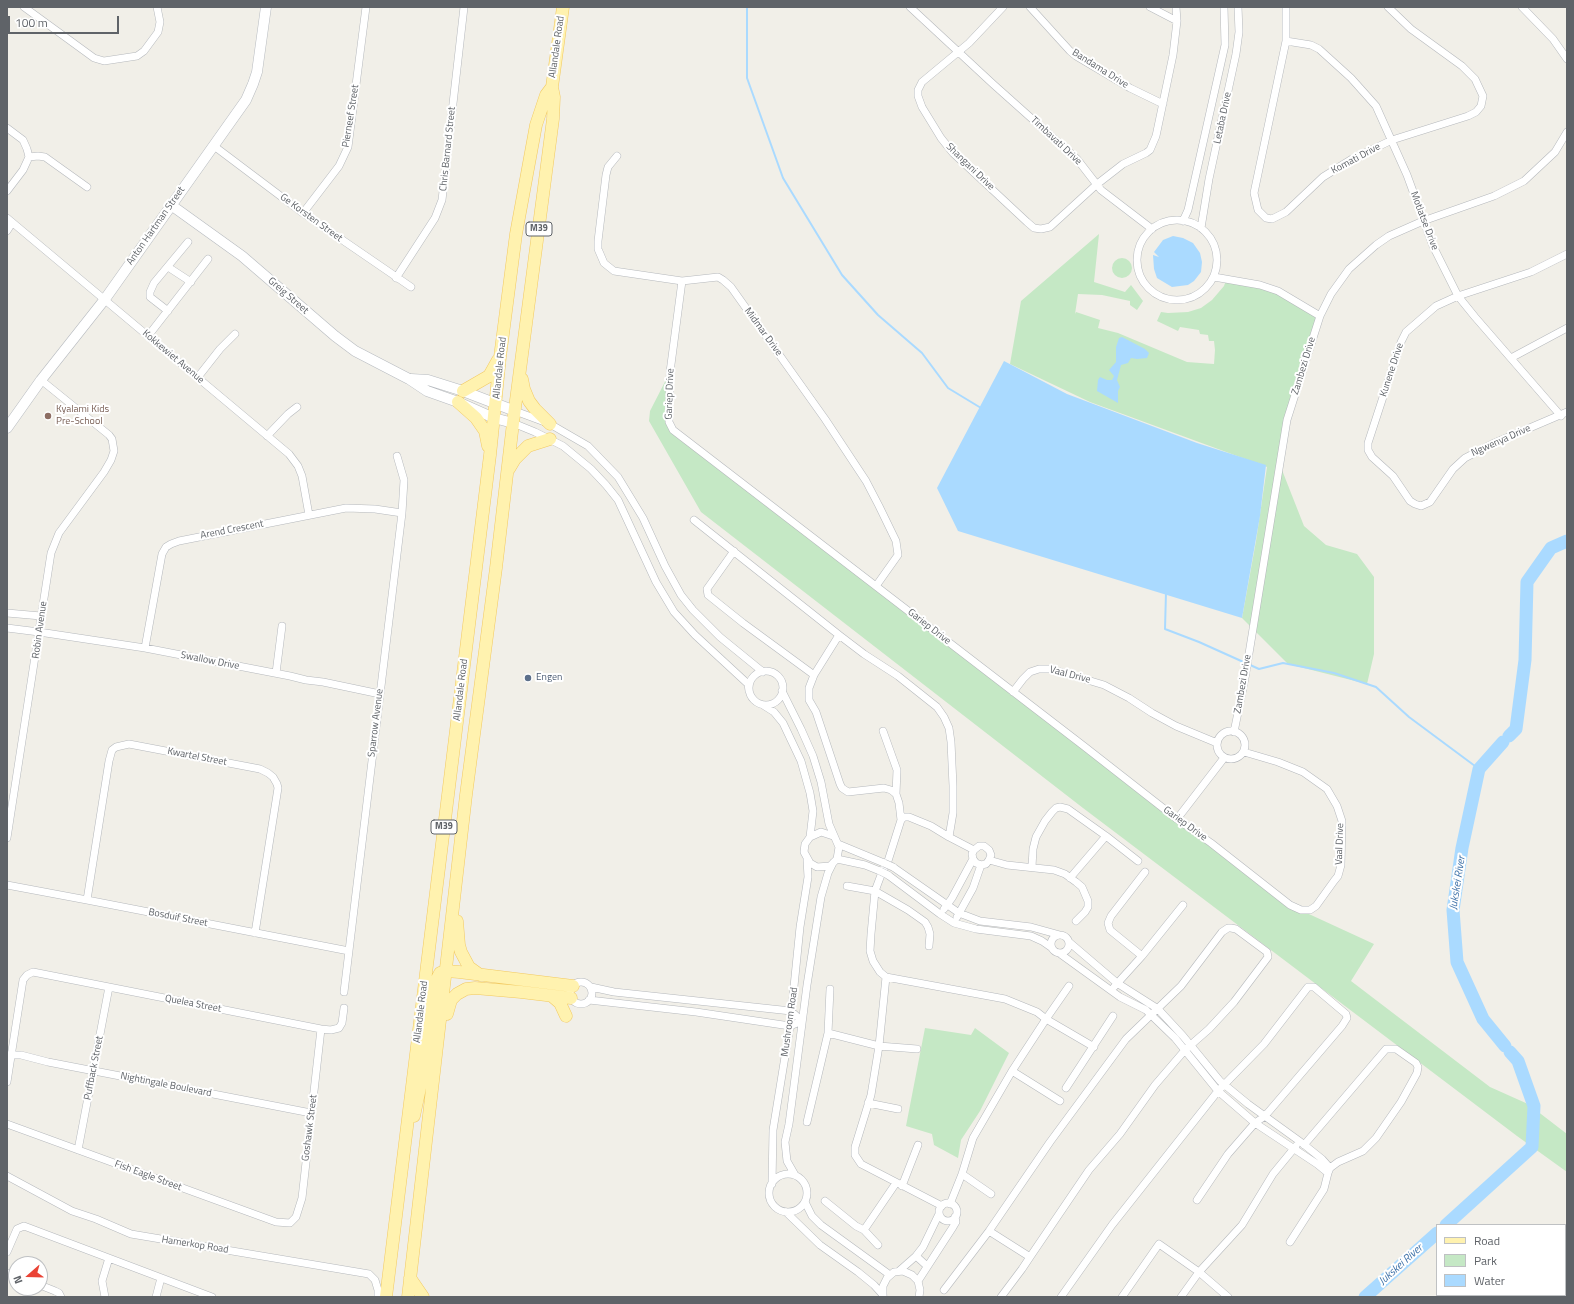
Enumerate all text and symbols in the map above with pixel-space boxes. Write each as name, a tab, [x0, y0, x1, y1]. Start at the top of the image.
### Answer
scale bar	[10, 8, 121, 34]
text: 100 m	[15, 13, 48, 32]
street label: Allandale Road	[547, 15, 567, 79]
street label: Bandama Drive	[1070, 47, 1130, 91]
street label: Pierneef Street	[340, 84, 362, 148]
street label: Letaba Drive	[1212, 91, 1234, 145]
street label: Chris Barnard Street	[438, 106, 458, 192]
street label: Timbavati Drive	[1028, 114, 1084, 168]
street label: Shangani Drive	[943, 141, 997, 193]
street label: Komati Drive	[1329, 141, 1383, 177]
street label: Anton Hartman Street	[124, 184, 188, 268]
street label: Motlatse Drive	[1407, 190, 1441, 252]
street label: Ge Korsten Street	[277, 191, 345, 245]
road number: M39	[526, 222, 552, 236]
street label: Greig Street	[265, 275, 311, 317]
street label: Midmar Drive	[741, 306, 785, 358]
street label: Kokkewiet Avenue	[140, 328, 206, 386]
street label: Allandale Road	[491, 336, 509, 400]
street label: Zambezi Drive	[1290, 336, 1318, 396]
street label: Kunene Drive	[1378, 342, 1406, 398]
street label: Gariep Drive	[663, 368, 677, 420]
place label: Kyalami Kids Pre-School	[56, 404, 109, 428]
marker: Kyalami Kids Pre-School	[43, 411, 53, 421]
street label: Ngwenya Drive	[1470, 423, 1532, 459]
street label: Arend Crescent	[199, 518, 265, 542]
street label: Robin Avenue	[30, 601, 50, 659]
street label: Gariep Drive	[905, 607, 953, 647]
street label: Swallow Drive	[180, 649, 240, 673]
street label: Zambezi Drive	[1232, 653, 1254, 715]
street label: Allandale Road	[451, 658, 471, 722]
street label: Vaal Drive	[1048, 664, 1092, 686]
place label: Engen	[536, 672, 562, 684]
marker: Engen	[523, 673, 533, 683]
street label: Sparrow Avenue	[366, 688, 386, 758]
street label: Kwartel Street	[166, 745, 228, 769]
street label: Gariep Drive	[1161, 804, 1209, 844]
road number: M39	[431, 820, 457, 834]
street label: Vaal Drive	[1333, 823, 1347, 865]
water label: Jukskei River	[1447, 855, 1469, 911]
street label: Bosduif Street	[147, 906, 209, 930]
street label: Allandale Road	[411, 980, 431, 1044]
street label: Mushroom Road	[779, 987, 801, 1057]
street label: Quelea Street	[164, 993, 222, 1015]
street label: Puffback Street	[82, 1035, 106, 1101]
street label: Nightingale Boulevard	[119, 1070, 213, 1100]
street label: Goshawk Street	[300, 1094, 320, 1162]
street label: Fish Eagle Street	[113, 1158, 183, 1194]
legend	[1436, 1224, 1566, 1296]
text: Road	[1474, 1231, 1500, 1250]
street label: Hamerkop Road	[161, 1234, 229, 1256]
water label: Jukskei River	[1376, 1242, 1426, 1288]
text: Park	[1474, 1251, 1497, 1270]
north arrow	[8, 1256, 48, 1296]
text: Water	[1474, 1271, 1505, 1290]
text: N	[9, 1273, 26, 1286]

